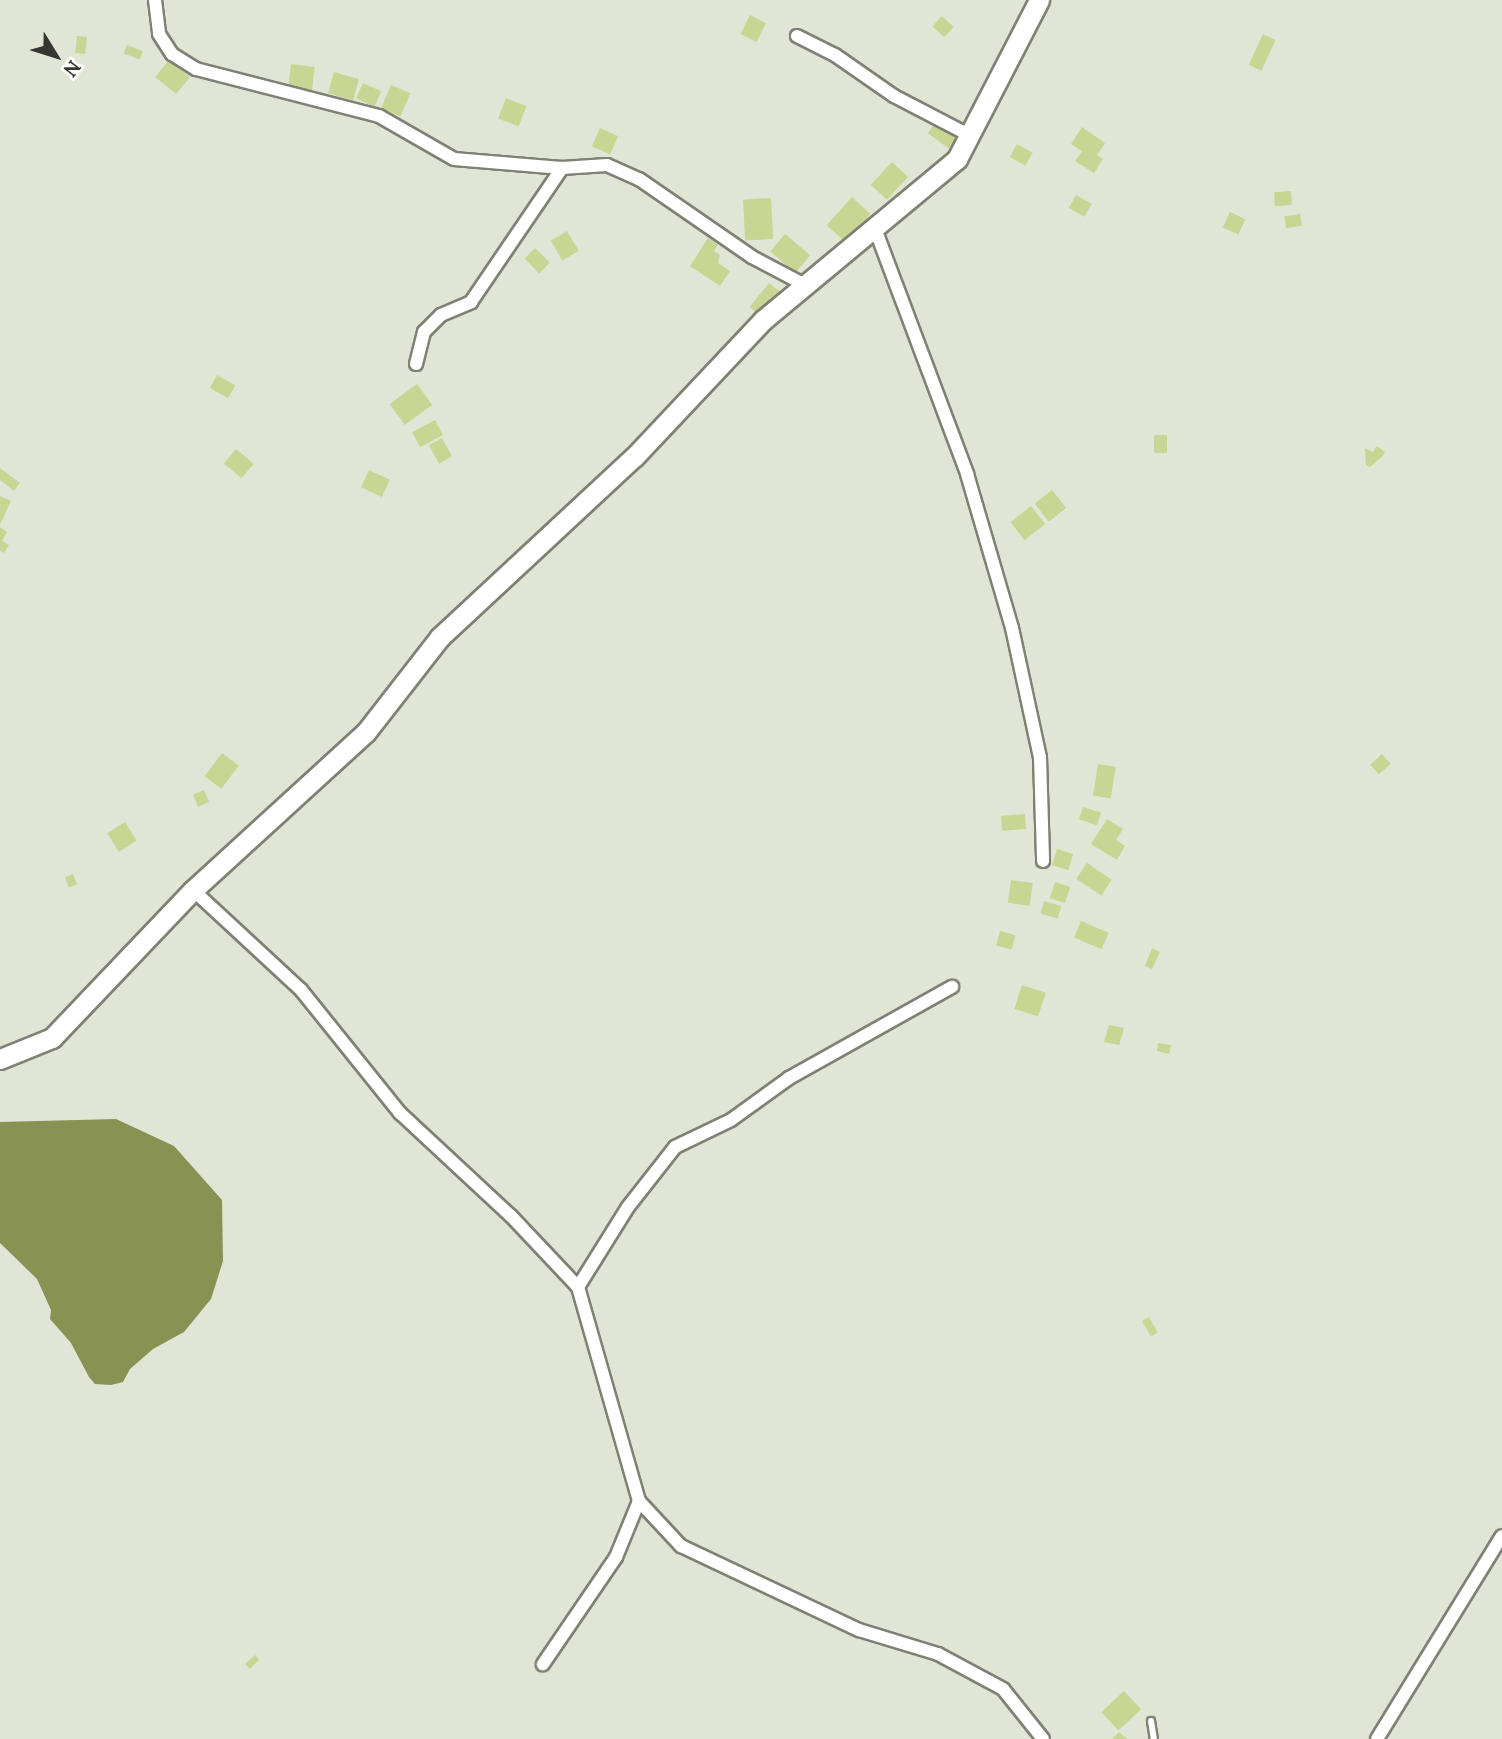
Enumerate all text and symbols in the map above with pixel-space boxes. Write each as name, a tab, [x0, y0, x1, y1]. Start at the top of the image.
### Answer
north arrow	[21, 21, 91, 91]
text: N	[59, 56, 87, 82]

